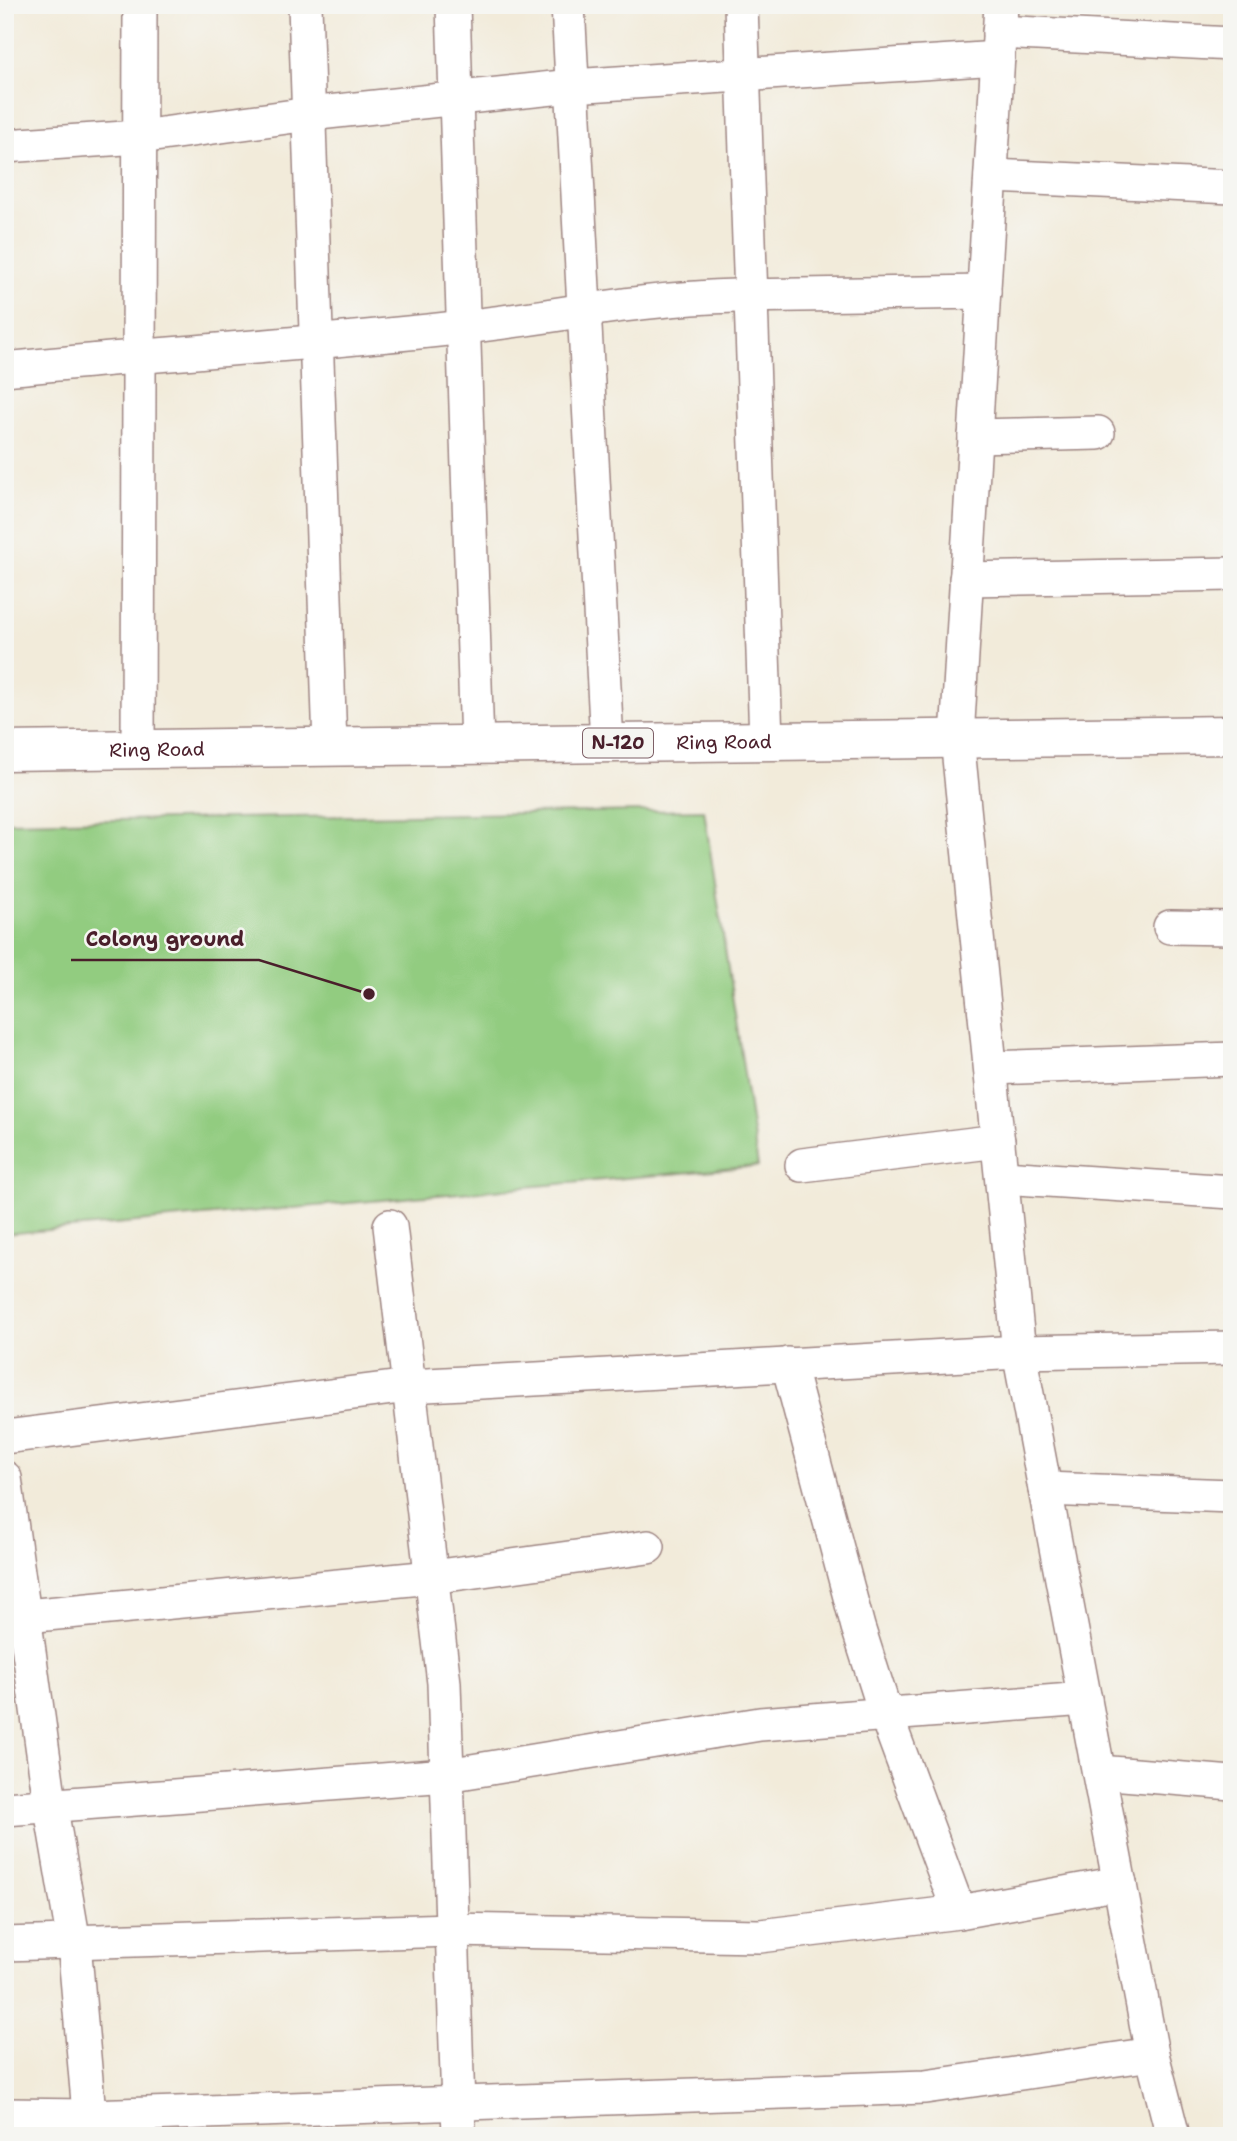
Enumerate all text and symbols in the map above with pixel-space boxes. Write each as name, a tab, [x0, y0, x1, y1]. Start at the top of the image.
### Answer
road number: N-120	[583, 728, 653, 758]
street label: Ring Road	[676, 729, 772, 755]
street label: Ring Road	[109, 736, 205, 762]
callout: Colony ground	[71, 918, 259, 960]
text: Colony ground	[85, 925, 245, 953]

